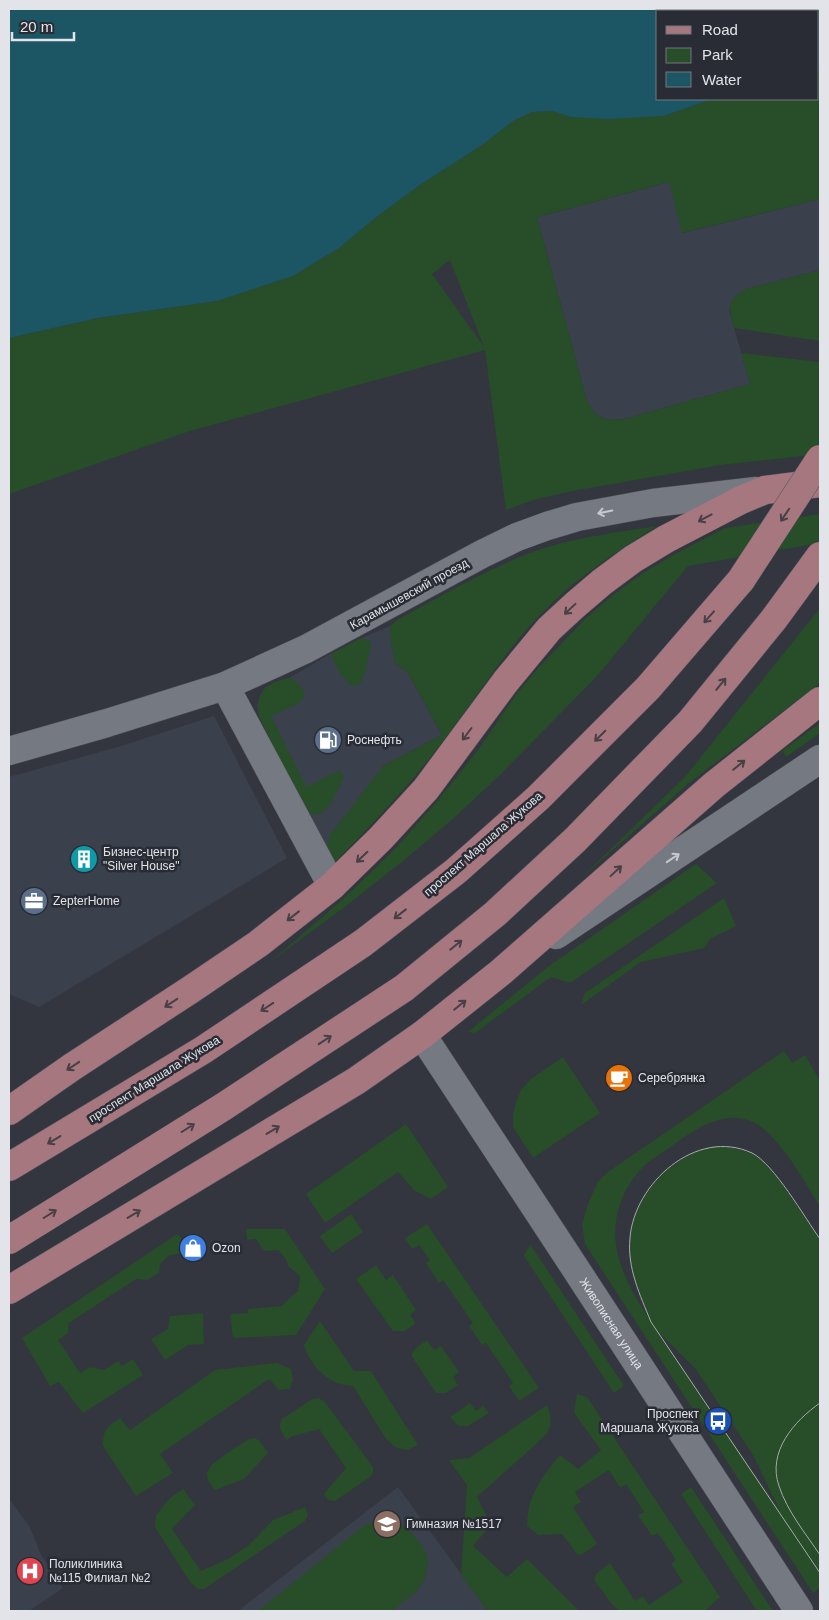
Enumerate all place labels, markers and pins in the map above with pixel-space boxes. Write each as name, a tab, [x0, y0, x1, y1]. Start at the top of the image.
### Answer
fuel station icon: Роснефть	[313, 725, 343, 755]
place label: Роснефть	[347, 733, 402, 747]
building icon: Бизнес-центр "Silver House"	[69, 844, 99, 874]
place label: Бизнес-центр "Silver House"	[103, 845, 180, 873]
office icon: ZepterHome	[19, 886, 49, 916]
place label: ZepterHome	[53, 894, 120, 908]
cafe icon: Серебрянка	[604, 1063, 634, 1093]
place label: Серебрянка	[638, 1071, 706, 1085]
shop icon: Ozon	[178, 1233, 208, 1263]
place label: Ozon	[212, 1241, 241, 1255]
bus stop icon: Проспект Маршала Жукова	[703, 1406, 733, 1436]
place label: Проспект Маршала Жукова	[600, 1407, 699, 1435]
school or university icon: Гимназия №1517	[372, 1509, 402, 1539]
place label: Гимназия №1517	[406, 1517, 502, 1531]
hospital icon: Поликлиника №115 Филиал №2	[15, 1556, 45, 1586]
place label: Поликлиника №115 Филиал №2	[49, 1557, 151, 1585]

